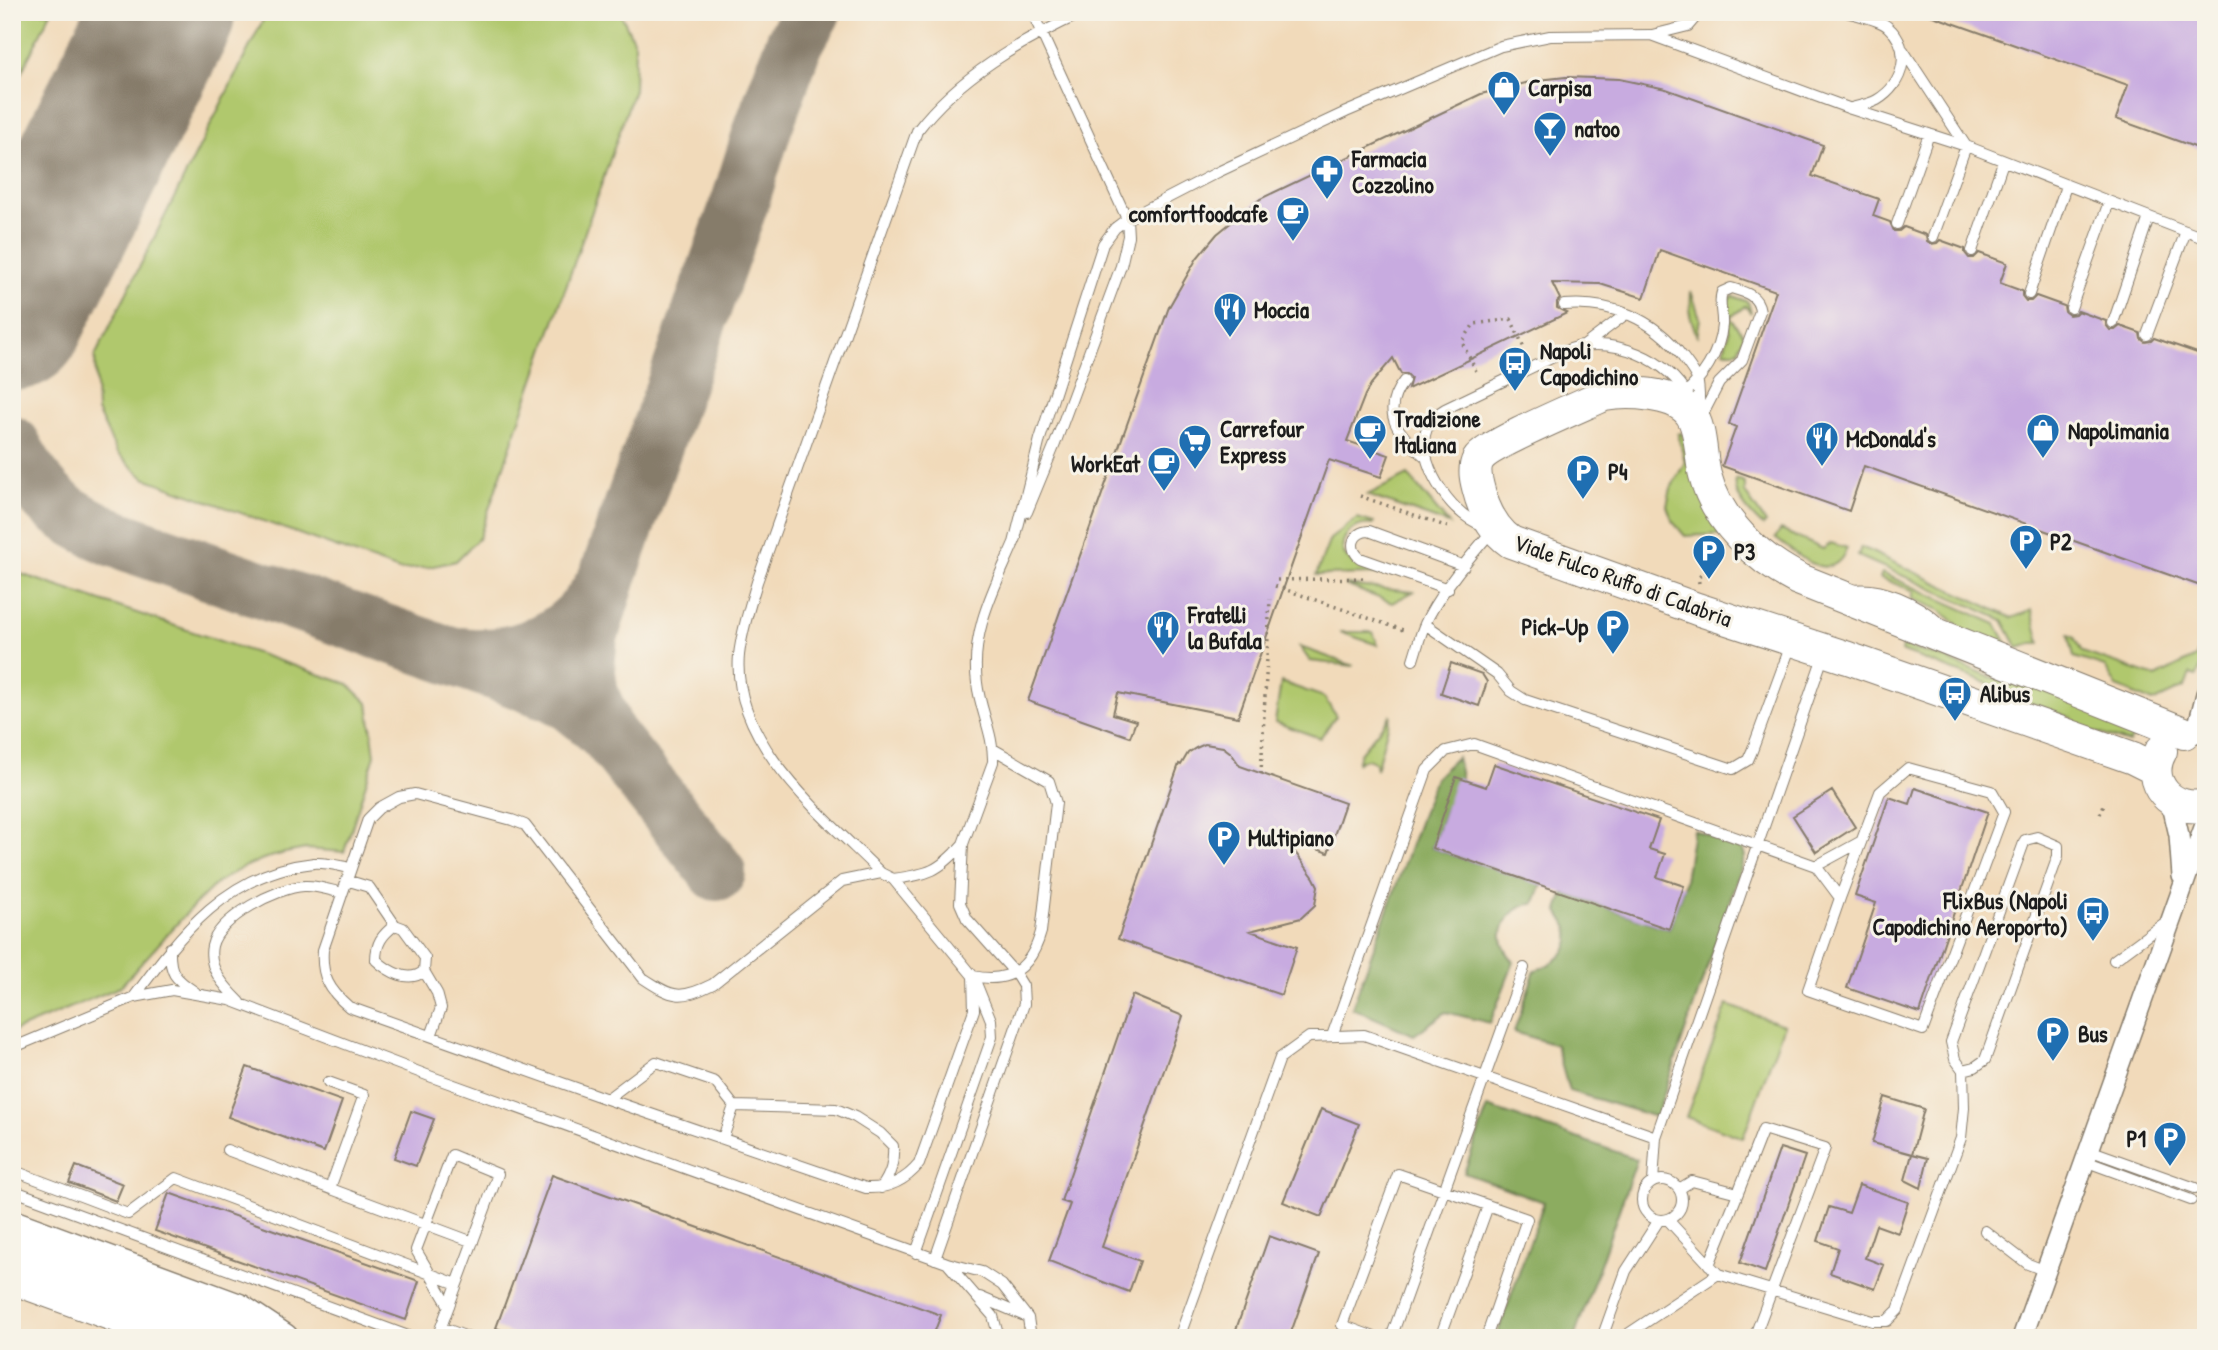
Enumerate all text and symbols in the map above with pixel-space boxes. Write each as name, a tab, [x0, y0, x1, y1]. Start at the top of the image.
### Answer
shop icon: Carpisa	[1485, 68, 1523, 117]
place label: Carpisa	[1528, 72, 1591, 104]
bar icon: natoo	[1531, 109, 1569, 158]
place label: natoo	[1574, 113, 1621, 144]
place label: Farmacia Cozzolino	[1351, 143, 1434, 200]
pharmacy icon: Farmacia Cozzolino	[1308, 152, 1346, 201]
cafe icon: comfortfoodcafe	[1274, 194, 1312, 243]
place label: comfortfoodcafe	[1129, 198, 1269, 229]
restaurant icon: Moccia	[1211, 290, 1249, 339]
place label: Moccia	[1254, 294, 1309, 325]
place label: Napoli Capodichino	[1540, 335, 1639, 393]
bus stop icon: Napoli Capodichino	[1496, 344, 1534, 393]
place label: Tradizione Italiana	[1393, 403, 1481, 460]
shop icon: Napolimania	[2024, 411, 2062, 460]
cafe icon: Tradizione Italiana	[1351, 412, 1389, 461]
place label: Carrefour Express	[1220, 413, 1304, 471]
place label: Napolimania	[2068, 415, 2169, 447]
restaurant icon: McDonald's	[1803, 419, 1841, 468]
supermarket icon: Carrefour Express	[1176, 422, 1214, 471]
place label: McDonald's	[1846, 423, 1936, 454]
cafe icon: WorkEat	[1145, 444, 1183, 493]
place label: WorkEat	[1071, 448, 1141, 479]
parking icon: P4	[1564, 452, 1602, 501]
place label: P4	[1608, 456, 1628, 487]
parking icon: P2	[2007, 522, 2045, 571]
street label: Viale Fulco Ruffo di Calabria	[1510, 526, 1736, 634]
place label: P2	[2050, 526, 2072, 557]
parking icon: P3	[1690, 532, 1728, 581]
place label: P3	[1734, 536, 1755, 567]
place label: Fratelli la Bufala	[1187, 599, 1262, 656]
parking icon: Pick-Up	[1594, 607, 1632, 656]
restaurant icon: Fratelli la Bufala	[1144, 608, 1182, 657]
place label: Pick-Up	[1522, 611, 1588, 643]
bus stop icon: Alibus	[1936, 674, 1974, 723]
place label: Alibus	[1980, 678, 2030, 709]
parking icon: Multipiano	[1205, 818, 1243, 867]
place label: Multipiano	[1248, 822, 1334, 854]
place label: FlixBus (Napoli Capodichino Aeroporto)	[1872, 885, 2068, 943]
bus stop icon: FlixBus (Napoli Capodichino Aeroporto)	[2074, 894, 2112, 943]
parking icon: Bus	[2034, 1014, 2072, 1063]
place label: Bus	[2078, 1018, 2108, 1049]
parking icon: P1	[2151, 1119, 2189, 1168]
place label: P1	[2127, 1123, 2146, 1154]

